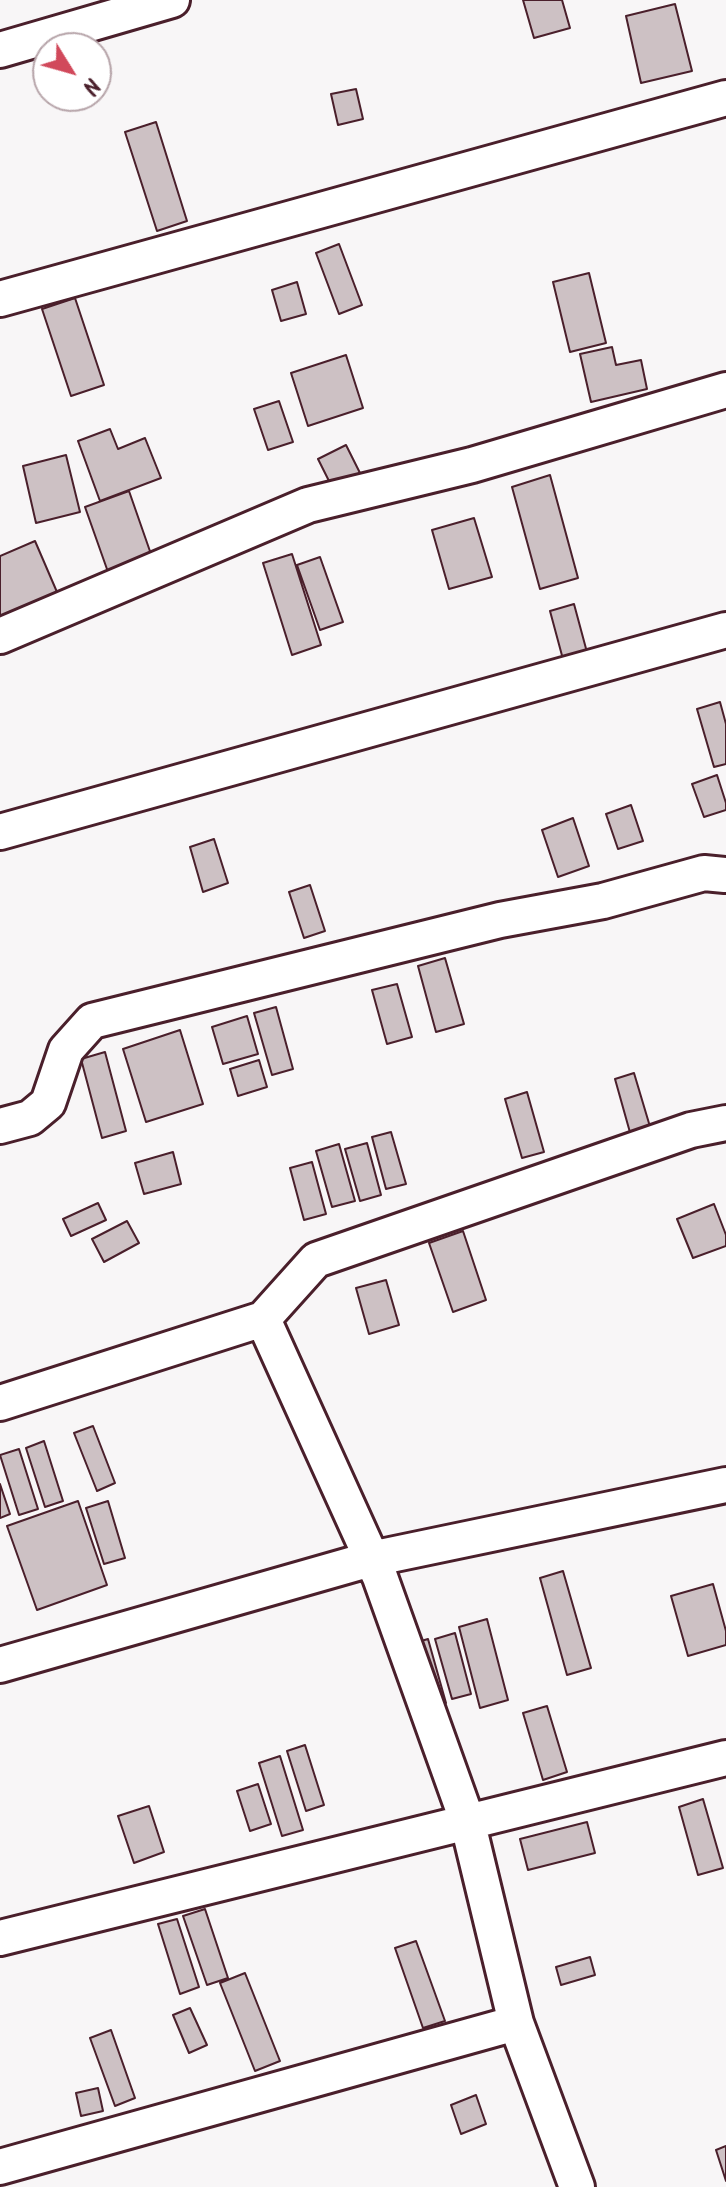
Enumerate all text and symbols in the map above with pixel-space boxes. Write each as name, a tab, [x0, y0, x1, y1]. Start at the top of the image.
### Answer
north arrow	[32, 32, 112, 112]
text: N	[72, 69, 108, 102]

